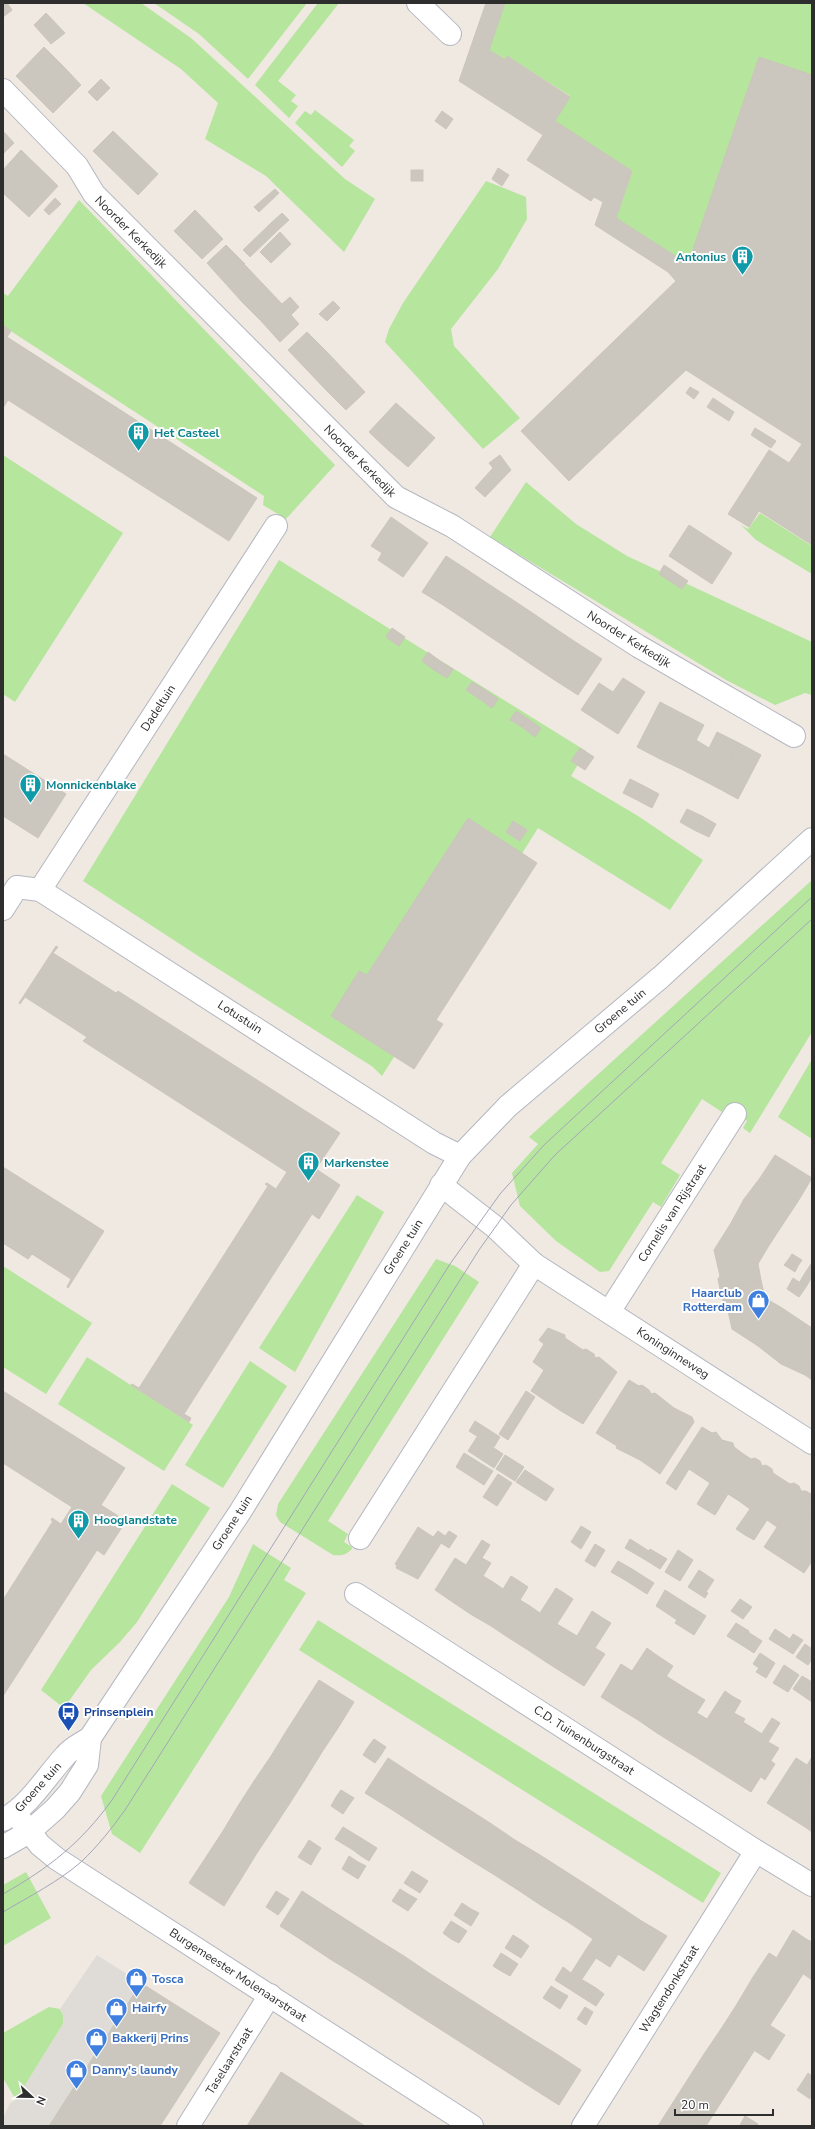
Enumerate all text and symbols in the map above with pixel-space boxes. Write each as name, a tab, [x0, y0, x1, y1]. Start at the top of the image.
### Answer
street label: Noorder Kerkedijk	[91, 192, 171, 272]
building icon: Antonius	[729, 244, 755, 277]
place label: Antonius	[676, 249, 726, 265]
building icon: Het Casteel	[126, 420, 152, 453]
street label: Noorder Kerkedijk	[320, 421, 400, 501]
place label: Het Casteel	[154, 425, 219, 441]
street label: Noorder Kerkedijk	[584, 607, 675, 672]
street label: Dadeltuin	[137, 682, 179, 734]
building icon: Monnickenblake	[18, 772, 44, 805]
place label: Monnickenblake	[46, 777, 137, 793]
street label: Groene tuin	[591, 985, 649, 1037]
street label: Lotustuin	[215, 997, 265, 1037]
building icon: Markenstee	[296, 1150, 322, 1183]
place label: Markenstee	[324, 1155, 389, 1171]
street label: Cornelis van Rijstraat	[634, 1160, 710, 1265]
street label: Groene tuin	[380, 1216, 426, 1278]
place label: Haarclub Rotterdam	[683, 1285, 742, 1315]
shop icon: Haarclub Rotterdam	[745, 1287, 771, 1320]
street label: Koninginneweg	[634, 1324, 712, 1382]
street label: Groene tuin	[208, 1492, 256, 1554]
building icon: Hooglandstate	[65, 1507, 91, 1540]
place label: Hooglandstate	[94, 1512, 177, 1528]
bus stop icon: Prinsenplein	[56, 1699, 82, 1732]
street label: C.D. Tuinenburgstraat	[531, 1701, 638, 1779]
place label: Prinsenplein	[84, 1704, 153, 1720]
street label: Groene tuin	[11, 1758, 65, 1816]
street label: Burgemeester Molenaarstraat	[166, 1925, 310, 2026]
street label: Wagtendonkstraat	[636, 1941, 703, 2036]
shop icon: Tosca	[123, 1966, 149, 1999]
place label: Tosca	[152, 1971, 183, 1987]
shop icon: Hairfy	[103, 1995, 129, 2028]
place label: Hairfy	[132, 2000, 167, 2016]
street label: Taselaarstraat	[202, 2024, 256, 2098]
shop icon: Bakkerij Prins	[84, 2025, 110, 2058]
place label: Bakkerij Prins	[112, 2030, 189, 2046]
shop icon: Danny's laundy	[64, 2057, 90, 2090]
place label: Danny's laundy	[92, 2062, 179, 2078]
north arrow	[12, 2077, 52, 2117]
scale bar	[675, 2091, 773, 2117]
text: N	[32, 2094, 49, 2107]
text: 20 m	[681, 2097, 709, 2113]

